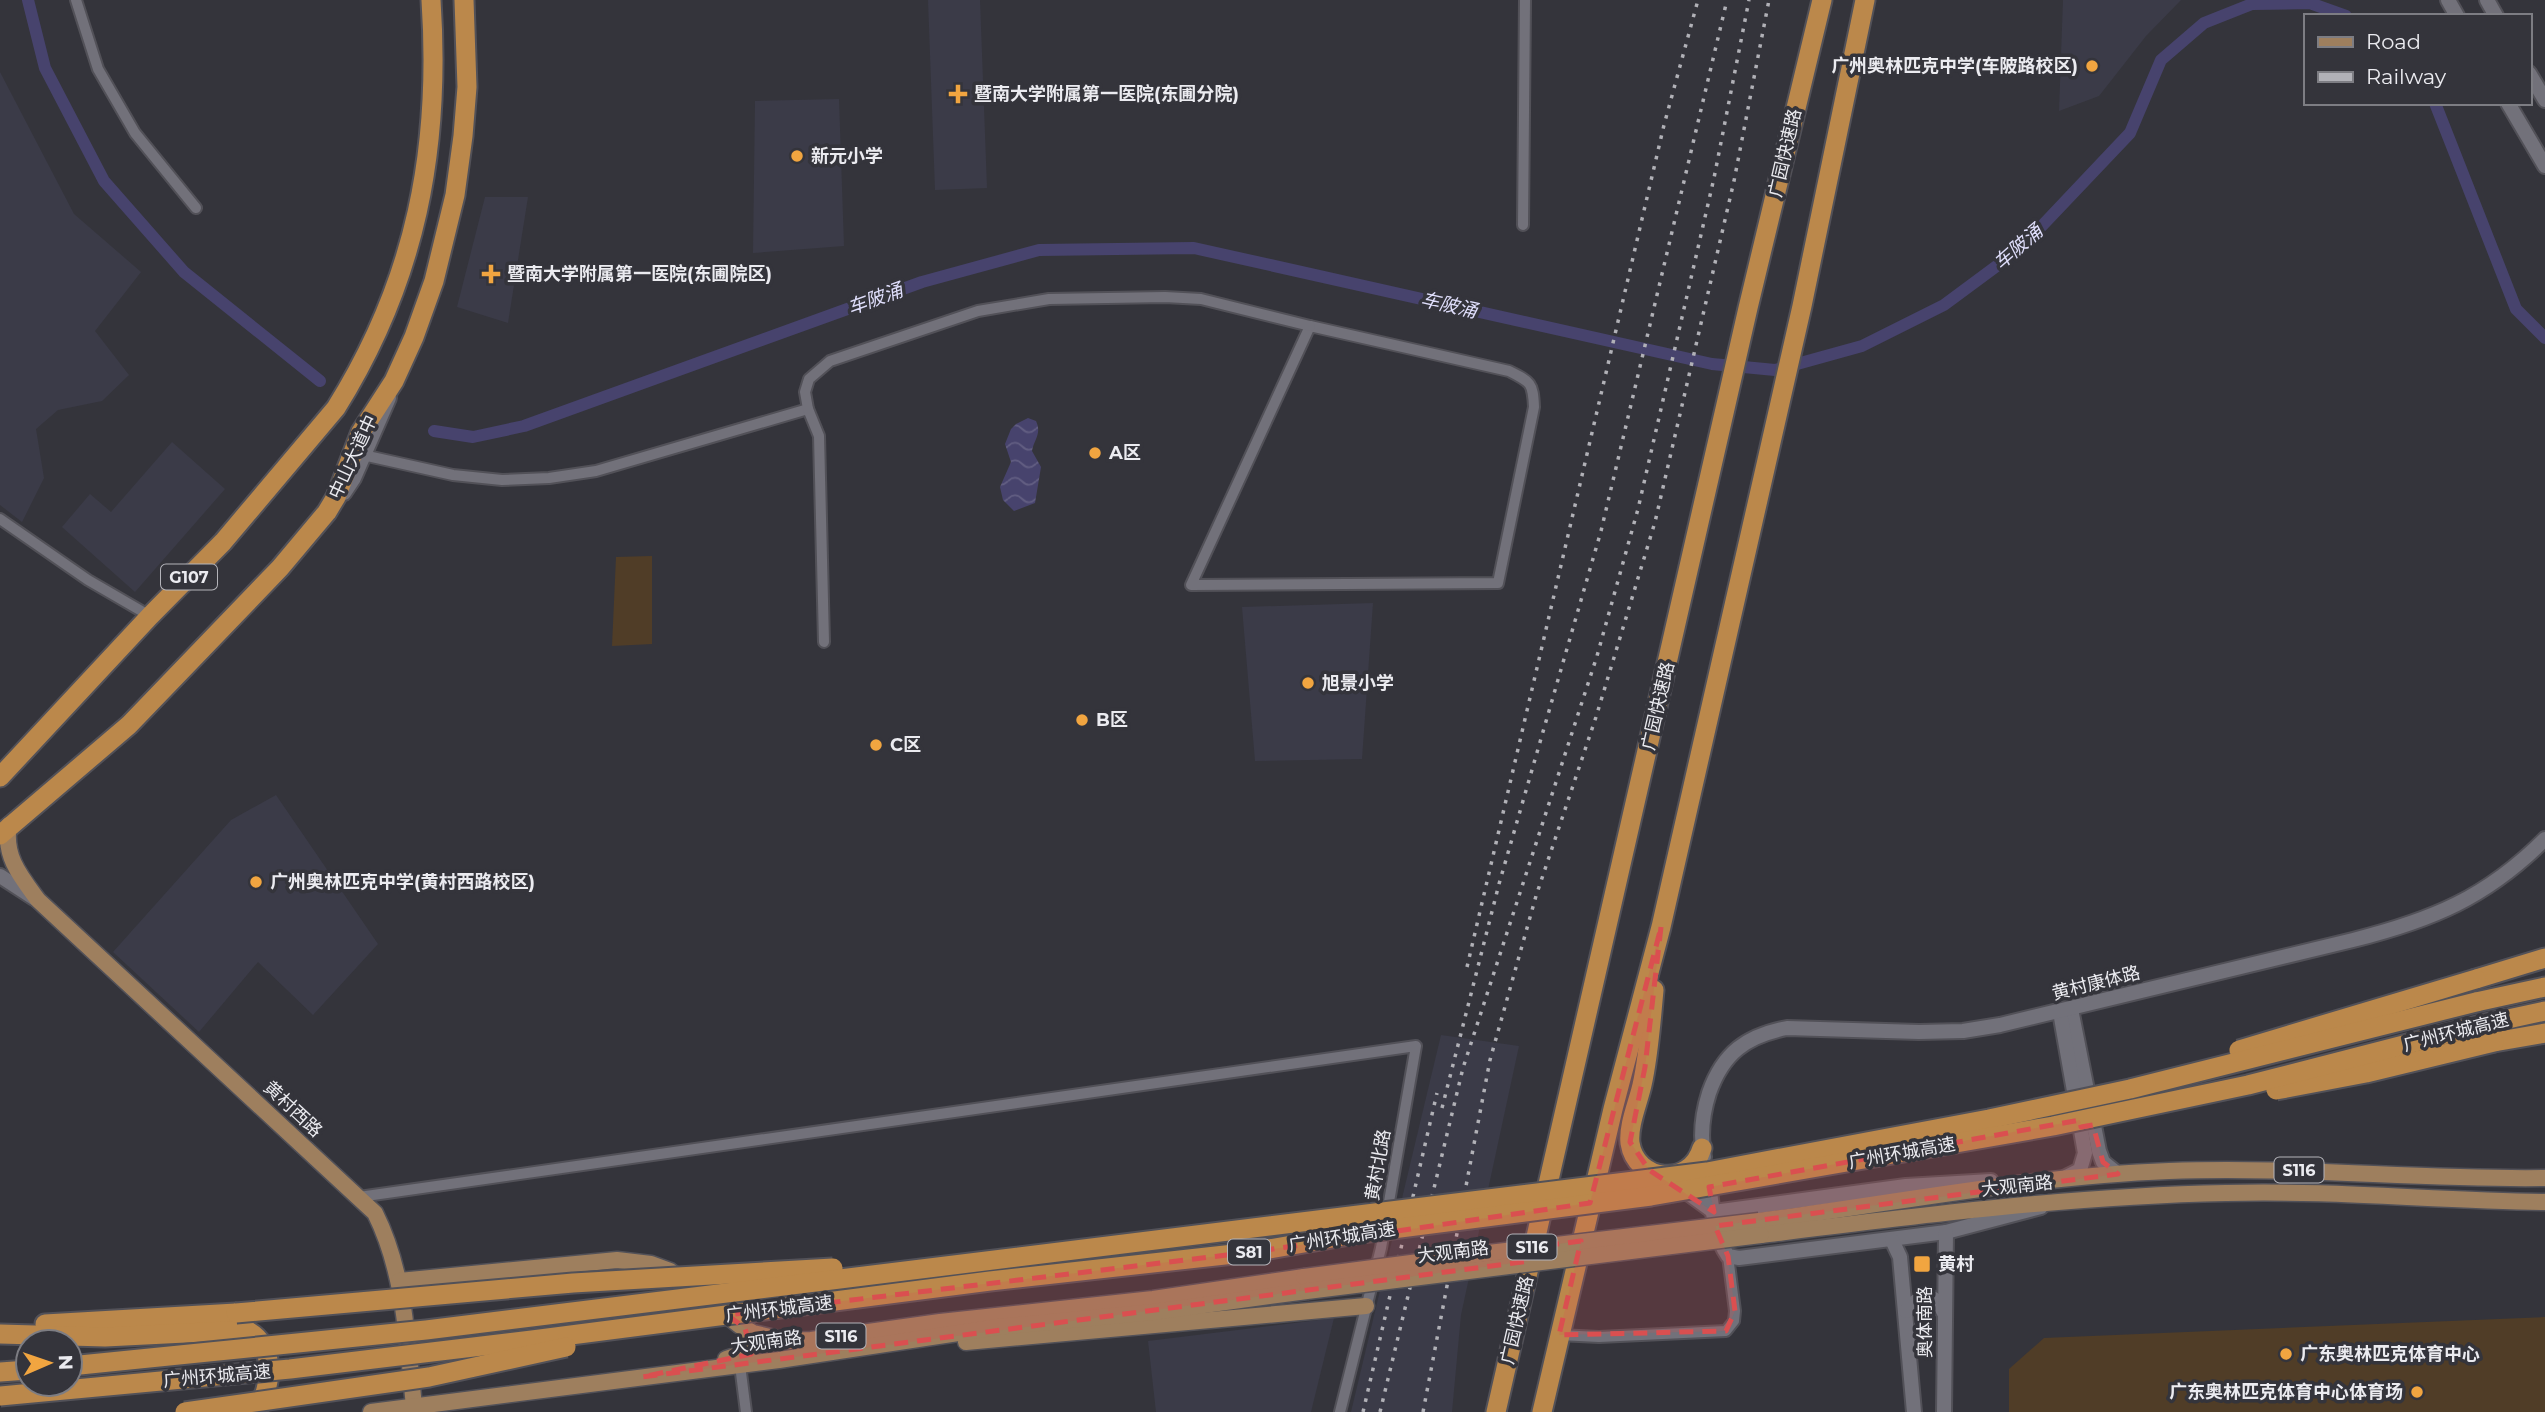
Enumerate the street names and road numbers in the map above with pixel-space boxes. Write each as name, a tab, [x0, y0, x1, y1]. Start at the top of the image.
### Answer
street label: 广园快速路	[1764, 107, 1806, 199]
street label: 中山大道中	[324, 412, 382, 502]
road number: G107	[161, 564, 217, 590]
street label: 广园快速路	[1637, 660, 1679, 752]
street label: 黄村康体路	[2050, 961, 2142, 1005]
street label: 广州环城高速	[2401, 1008, 2511, 1056]
street label: 黄村西路	[259, 1076, 327, 1142]
street label: 黄村北路	[1361, 1128, 1395, 1202]
street label: 广州环城高速	[1847, 1133, 1957, 1173]
road number: S116	[2274, 1158, 2324, 1182]
street label: 大观南路	[1980, 1171, 2054, 1201]
street label: 广州环城高速	[1287, 1218, 1397, 1256]
road number: S116	[1508, 1234, 1556, 1260]
street label: 大观南路	[1416, 1237, 1490, 1267]
road number: S81	[1228, 1240, 1270, 1264]
street label: 广园快速路	[1496, 1274, 1538, 1366]
street label: 奥体南路	[1914, 1286, 1936, 1358]
street label: 广州环城高速	[724, 1292, 834, 1326]
road number: S116	[816, 1324, 866, 1348]
street label: 大观南路	[729, 1326, 803, 1358]
street label: 广州环城高速	[162, 1360, 272, 1392]

